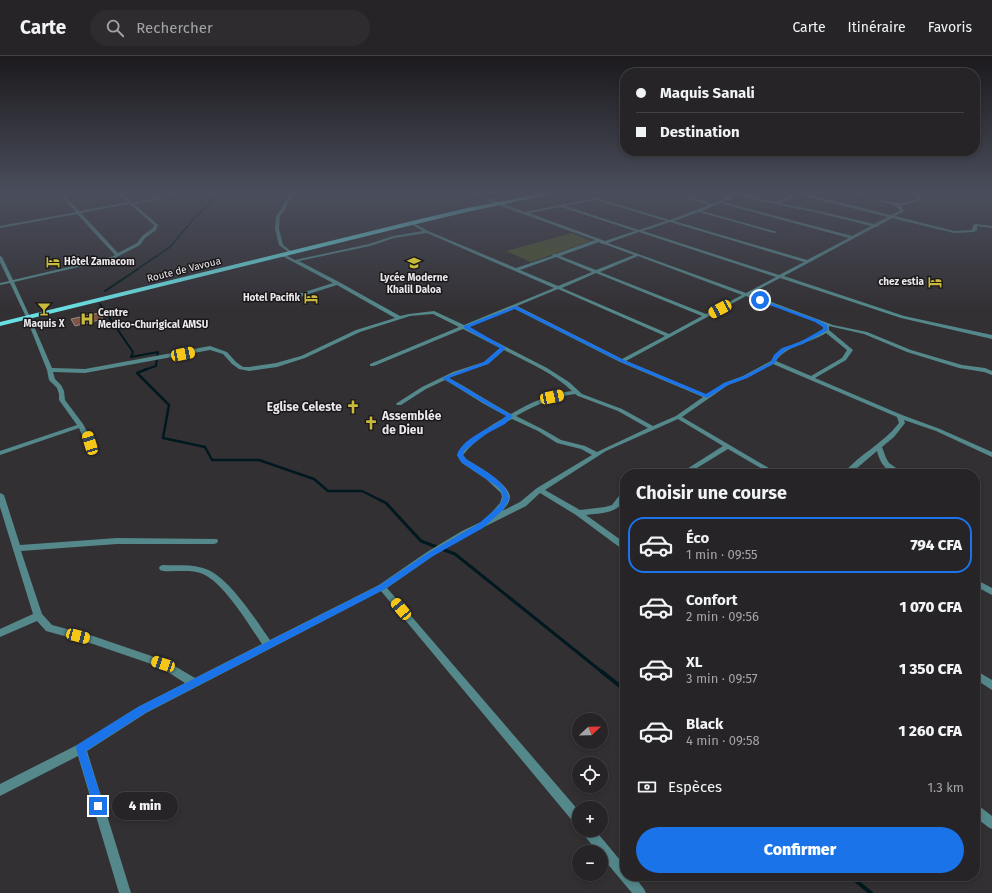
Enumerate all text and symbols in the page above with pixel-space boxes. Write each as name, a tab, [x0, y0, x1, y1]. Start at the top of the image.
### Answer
search box	[90, 10, 370, 46]
text: Carte	[20, 16, 66, 39]
icon: search	[104, 17, 126, 39]
text: Rechercher	[136, 19, 213, 37]
text: Carte	[792, 19, 826, 36]
text: Itinéraire	[848, 19, 906, 36]
text: Favoris	[928, 19, 972, 36]
text: Maquis Sanali	[660, 84, 755, 102]
text: Destination	[660, 123, 740, 141]
hotel icon: Hôtel Zamacom	[45, 254, 61, 270]
street label: Route de Vavoua	[146, 255, 222, 285]
school or university icon: Lycée Moderne Khalil Daloa	[406, 255, 422, 271]
place label: Hôtel Zamacom	[64, 256, 135, 268]
place label: Lycée Moderne Khalil Daloa	[380, 271, 448, 296]
hotel icon: chez estia	[927, 274, 943, 290]
place label: chez estia	[879, 276, 925, 288]
hotel icon: Hotel Pacifik	[303, 290, 319, 306]
route start	[751, 291, 769, 309]
place label: Hotel Pacifik	[243, 292, 300, 304]
car	[707, 298, 733, 320]
bar icon: Maquis X	[36, 301, 52, 317]
place label: Centre Medico-Churigical AMSU	[98, 307, 208, 331]
hospital icon: Centre Medico-Churigical AMSU	[79, 311, 95, 327]
place label: Maquis X	[24, 318, 65, 330]
car	[170, 346, 196, 362]
car	[539, 389, 565, 405]
church icon: Eglise Celeste	[345, 399, 361, 415]
place label: Eglise Celeste	[267, 400, 342, 414]
place label: Assemblée de Dieu	[381, 409, 442, 437]
church icon: Assemblée de Dieu	[363, 415, 379, 431]
car	[81, 430, 99, 456]
text: Choisir une course	[636, 482, 787, 504]
icon: car	[638, 527, 674, 563]
text: Éco	[686, 529, 709, 547]
text: 794 CFA	[910, 536, 962, 554]
text: 1 min · 09:55	[686, 547, 758, 562]
icon: car	[638, 589, 674, 625]
text: Confort	[686, 591, 738, 609]
car	[389, 596, 413, 622]
text: 1 070 CFA	[899, 598, 962, 616]
text: 2 min · 09:56	[686, 609, 759, 624]
car	[65, 627, 91, 645]
icon: car	[638, 651, 674, 687]
text: XL	[686, 653, 702, 671]
car	[150, 655, 176, 673]
text: 1 350 CFA	[899, 660, 962, 678]
text: 3 min · 09:57	[686, 671, 757, 686]
north arrow	[572, 713, 608, 749]
map controls	[572, 713, 608, 881]
icon: car	[638, 713, 674, 749]
text: Black	[686, 715, 723, 733]
text: 1 260 CFA	[899, 722, 962, 740]
text: 4 min · 09:58	[686, 733, 760, 748]
button: locate	[572, 757, 608, 793]
icon: cash	[636, 776, 658, 798]
text: Espèces	[668, 778, 722, 796]
text: 1.3 km	[927, 780, 964, 795]
callout: 4 min	[112, 792, 178, 820]
route end	[89, 797, 107, 815]
text: 4 min	[129, 798, 161, 813]
button: +	[572, 801, 608, 837]
button: Confirmer	[636, 827, 964, 873]
button: −	[572, 845, 608, 881]

